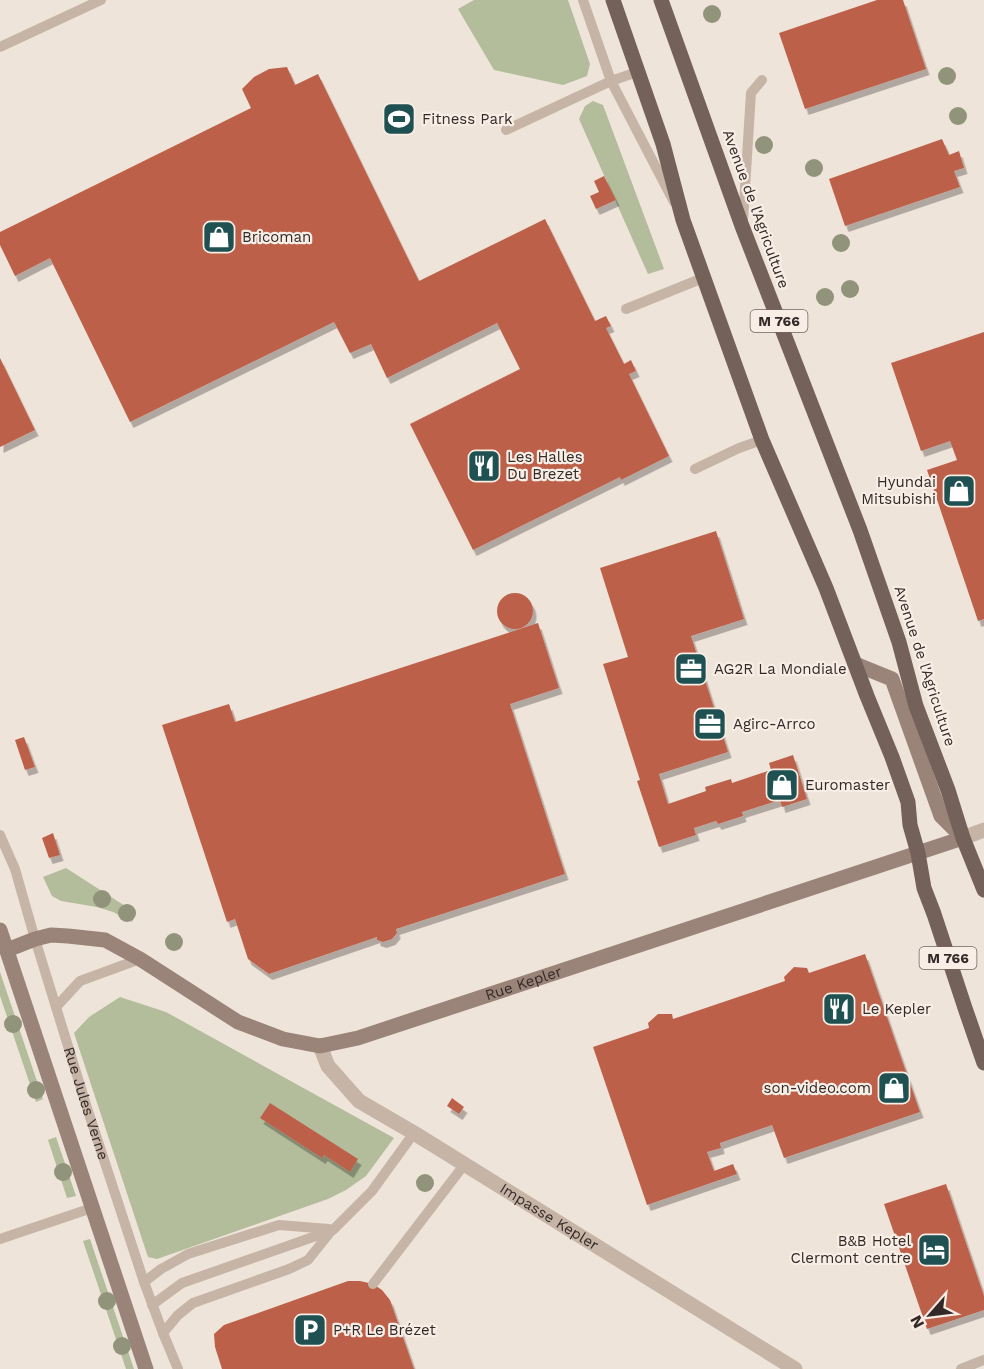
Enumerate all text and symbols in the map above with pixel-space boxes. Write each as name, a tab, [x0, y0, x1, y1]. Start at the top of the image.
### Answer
sports icon: Fitness Park	[381, 101, 417, 137]
place label: Fitness Park	[422, 110, 513, 128]
street label: Avenue de l'Agriculture	[719, 127, 793, 291]
shop icon: Bricoman	[201, 219, 237, 255]
place label: Bricoman	[242, 228, 311, 246]
road number: M 766	[750, 310, 808, 332]
restaurant icon: Les Halles Du Brezet	[466, 448, 502, 484]
place label: Les Halles Du Brezet	[507, 448, 583, 483]
place label: Hyundai Mitsubishi	[861, 473, 936, 508]
shop icon: Hyundai Mitsubishi	[941, 473, 977, 509]
street label: Avenue de l'Agriculture	[891, 584, 959, 748]
office icon: AG2R La Mondiale	[673, 651, 709, 687]
place label: AG2R La Mondiale	[714, 660, 847, 678]
office icon: Agirc-Arrco	[692, 706, 728, 742]
place label: Agirc-Arrco	[733, 715, 816, 733]
shop icon: Euromaster	[764, 767, 800, 803]
place label: Euromaster	[805, 776, 890, 794]
road number: M 766	[920, 947, 976, 969]
street label: Rue Kepler	[483, 962, 564, 1004]
restaurant icon: Le Kepler	[821, 991, 857, 1027]
place label: Le Kepler	[862, 1000, 931, 1018]
street label: Rue Jules Verne	[60, 1045, 112, 1162]
shop icon: son-video.com	[876, 1070, 912, 1106]
place label: son-video.com	[764, 1079, 871, 1097]
street label: Impasse Kepler	[497, 1179, 602, 1254]
place label: B&B Hotel Clermont centre	[790, 1232, 911, 1267]
hotel icon: B&B Hotel Clermont centre	[916, 1232, 952, 1268]
north arrow	[900, 1285, 960, 1345]
parking icon: P+R Le Brézet	[292, 1312, 328, 1348]
text: N	[906, 1312, 928, 1332]
place label: P+R Le Brézet	[333, 1321, 436, 1339]

